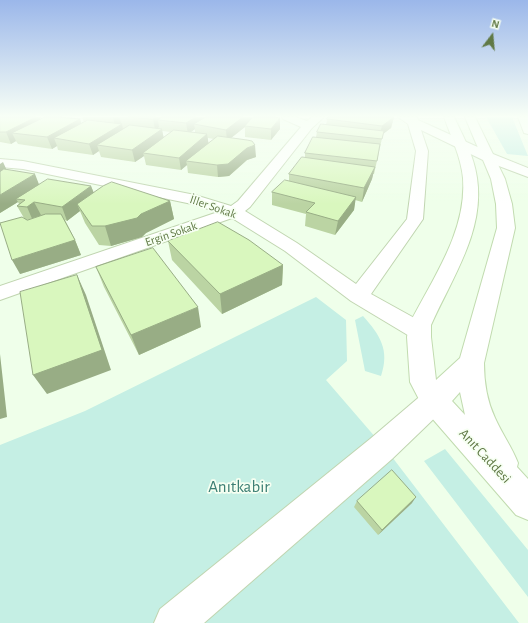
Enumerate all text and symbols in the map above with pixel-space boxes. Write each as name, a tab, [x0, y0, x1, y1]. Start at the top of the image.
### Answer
north arrow	[472, 16, 512, 56]
text: N	[490, 18, 501, 30]
street label: İller Sokak	[188, 192, 238, 222]
street label: Ergin Sokak	[143, 218, 199, 250]
street label: Anıt Caddesi	[455, 425, 515, 487]
park label: Anıtkabir	[208, 477, 270, 497]

